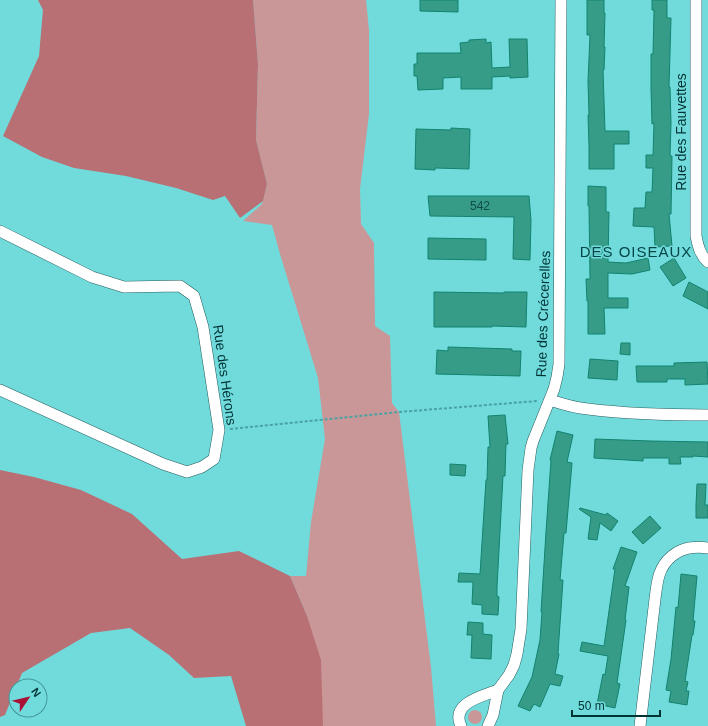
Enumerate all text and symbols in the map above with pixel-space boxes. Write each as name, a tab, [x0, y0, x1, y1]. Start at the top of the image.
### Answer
street label: Rue des Fauvettes	[673, 73, 689, 191]
house number: 542	[470, 199, 490, 213]
district label: DES OISEAUX	[580, 243, 692, 260]
street label: Rue des Crécerelles	[533, 250, 553, 378]
street label: Rue des Hérons	[210, 324, 240, 426]
north arrow	[8, 678, 48, 718]
text: N	[29, 686, 43, 699]
scale bar	[572, 692, 660, 718]
text: 50 m	[578, 699, 605, 713]

